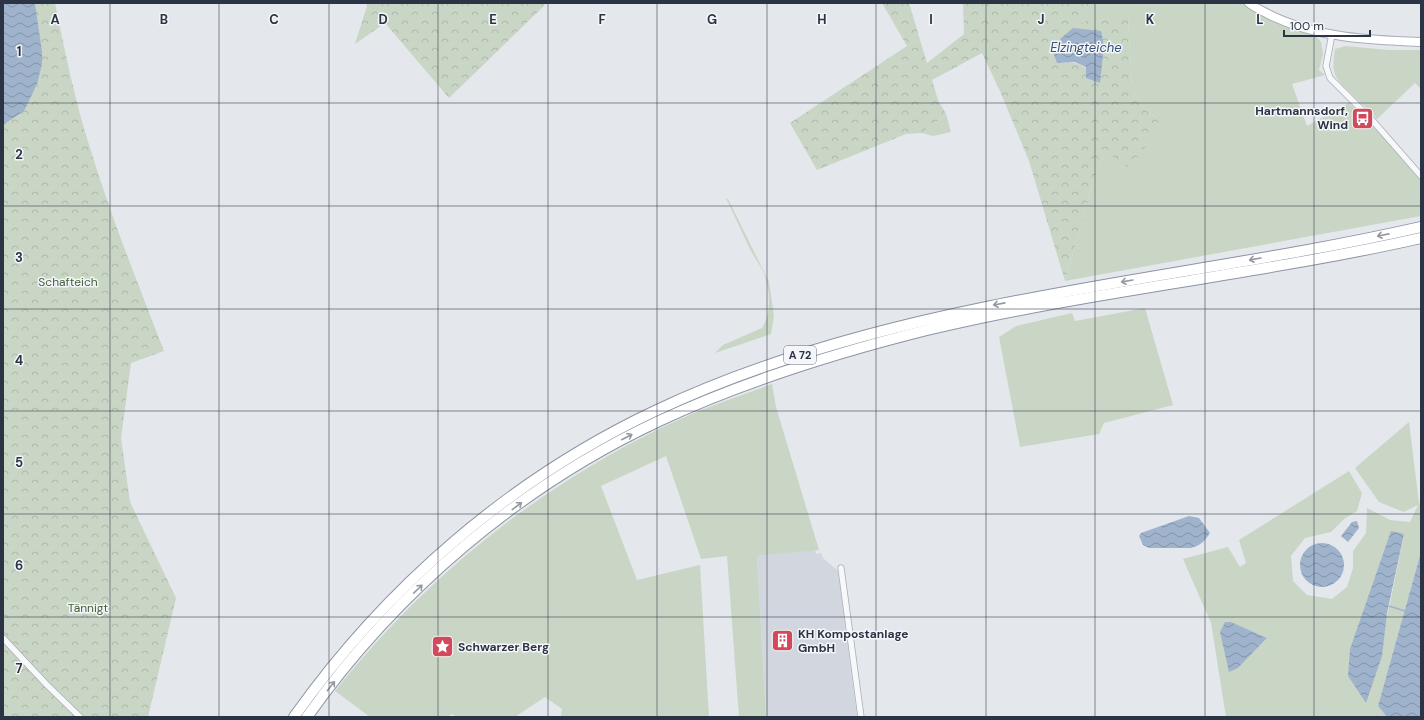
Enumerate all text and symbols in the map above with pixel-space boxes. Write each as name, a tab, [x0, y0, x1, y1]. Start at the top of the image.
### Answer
text: A	[50, 11, 60, 28]
text: B	[160, 11, 168, 28]
text: C	[269, 11, 279, 28]
text: D	[378, 11, 388, 28]
text: E	[489, 11, 497, 28]
text: F	[598, 11, 606, 28]
text: G	[707, 11, 717, 28]
text: H	[817, 11, 827, 28]
text: I	[929, 11, 933, 28]
text: J	[1037, 11, 1045, 28]
text: K	[1146, 11, 1155, 28]
text: L	[1256, 11, 1264, 28]
scale bar	[1284, 12, 1370, 38]
text: 100 m	[1290, 18, 1324, 34]
water label: Elzingteiche	[1050, 39, 1122, 56]
text: 1	[17, 43, 21, 60]
place label: Hartmannsdorf, Wind	[1255, 103, 1348, 133]
bus stop icon: Hartmannsdorf, Wind	[1350, 105, 1376, 131]
text: 2	[15, 146, 23, 163]
one-way arrow	[1377, 231, 1390, 239]
text: 3	[15, 249, 23, 266]
one-way arrow	[1249, 255, 1262, 263]
park label: Schafteich	[38, 274, 98, 290]
one-way arrow	[1121, 277, 1134, 285]
one-way arrow	[993, 301, 1006, 309]
road number: A 72	[784, 346, 816, 364]
text: 4	[15, 352, 23, 369]
one-way arrow	[621, 433, 633, 440]
text: 5	[15, 454, 23, 471]
one-way arrow	[511, 502, 522, 510]
text: 6	[15, 557, 23, 574]
one-way arrow	[413, 584, 423, 594]
park label: Tännigt	[68, 600, 109, 616]
place label: KH Kompostanlage GmbH	[798, 626, 909, 656]
building icon: KH Kompostanlage GmbH	[770, 628, 796, 654]
place icon: Schwarzer Berg	[430, 634, 456, 660]
place label: Schwarzer Berg	[458, 639, 549, 655]
text: 7	[16, 660, 23, 677]
one-way arrow	[326, 680, 335, 691]

